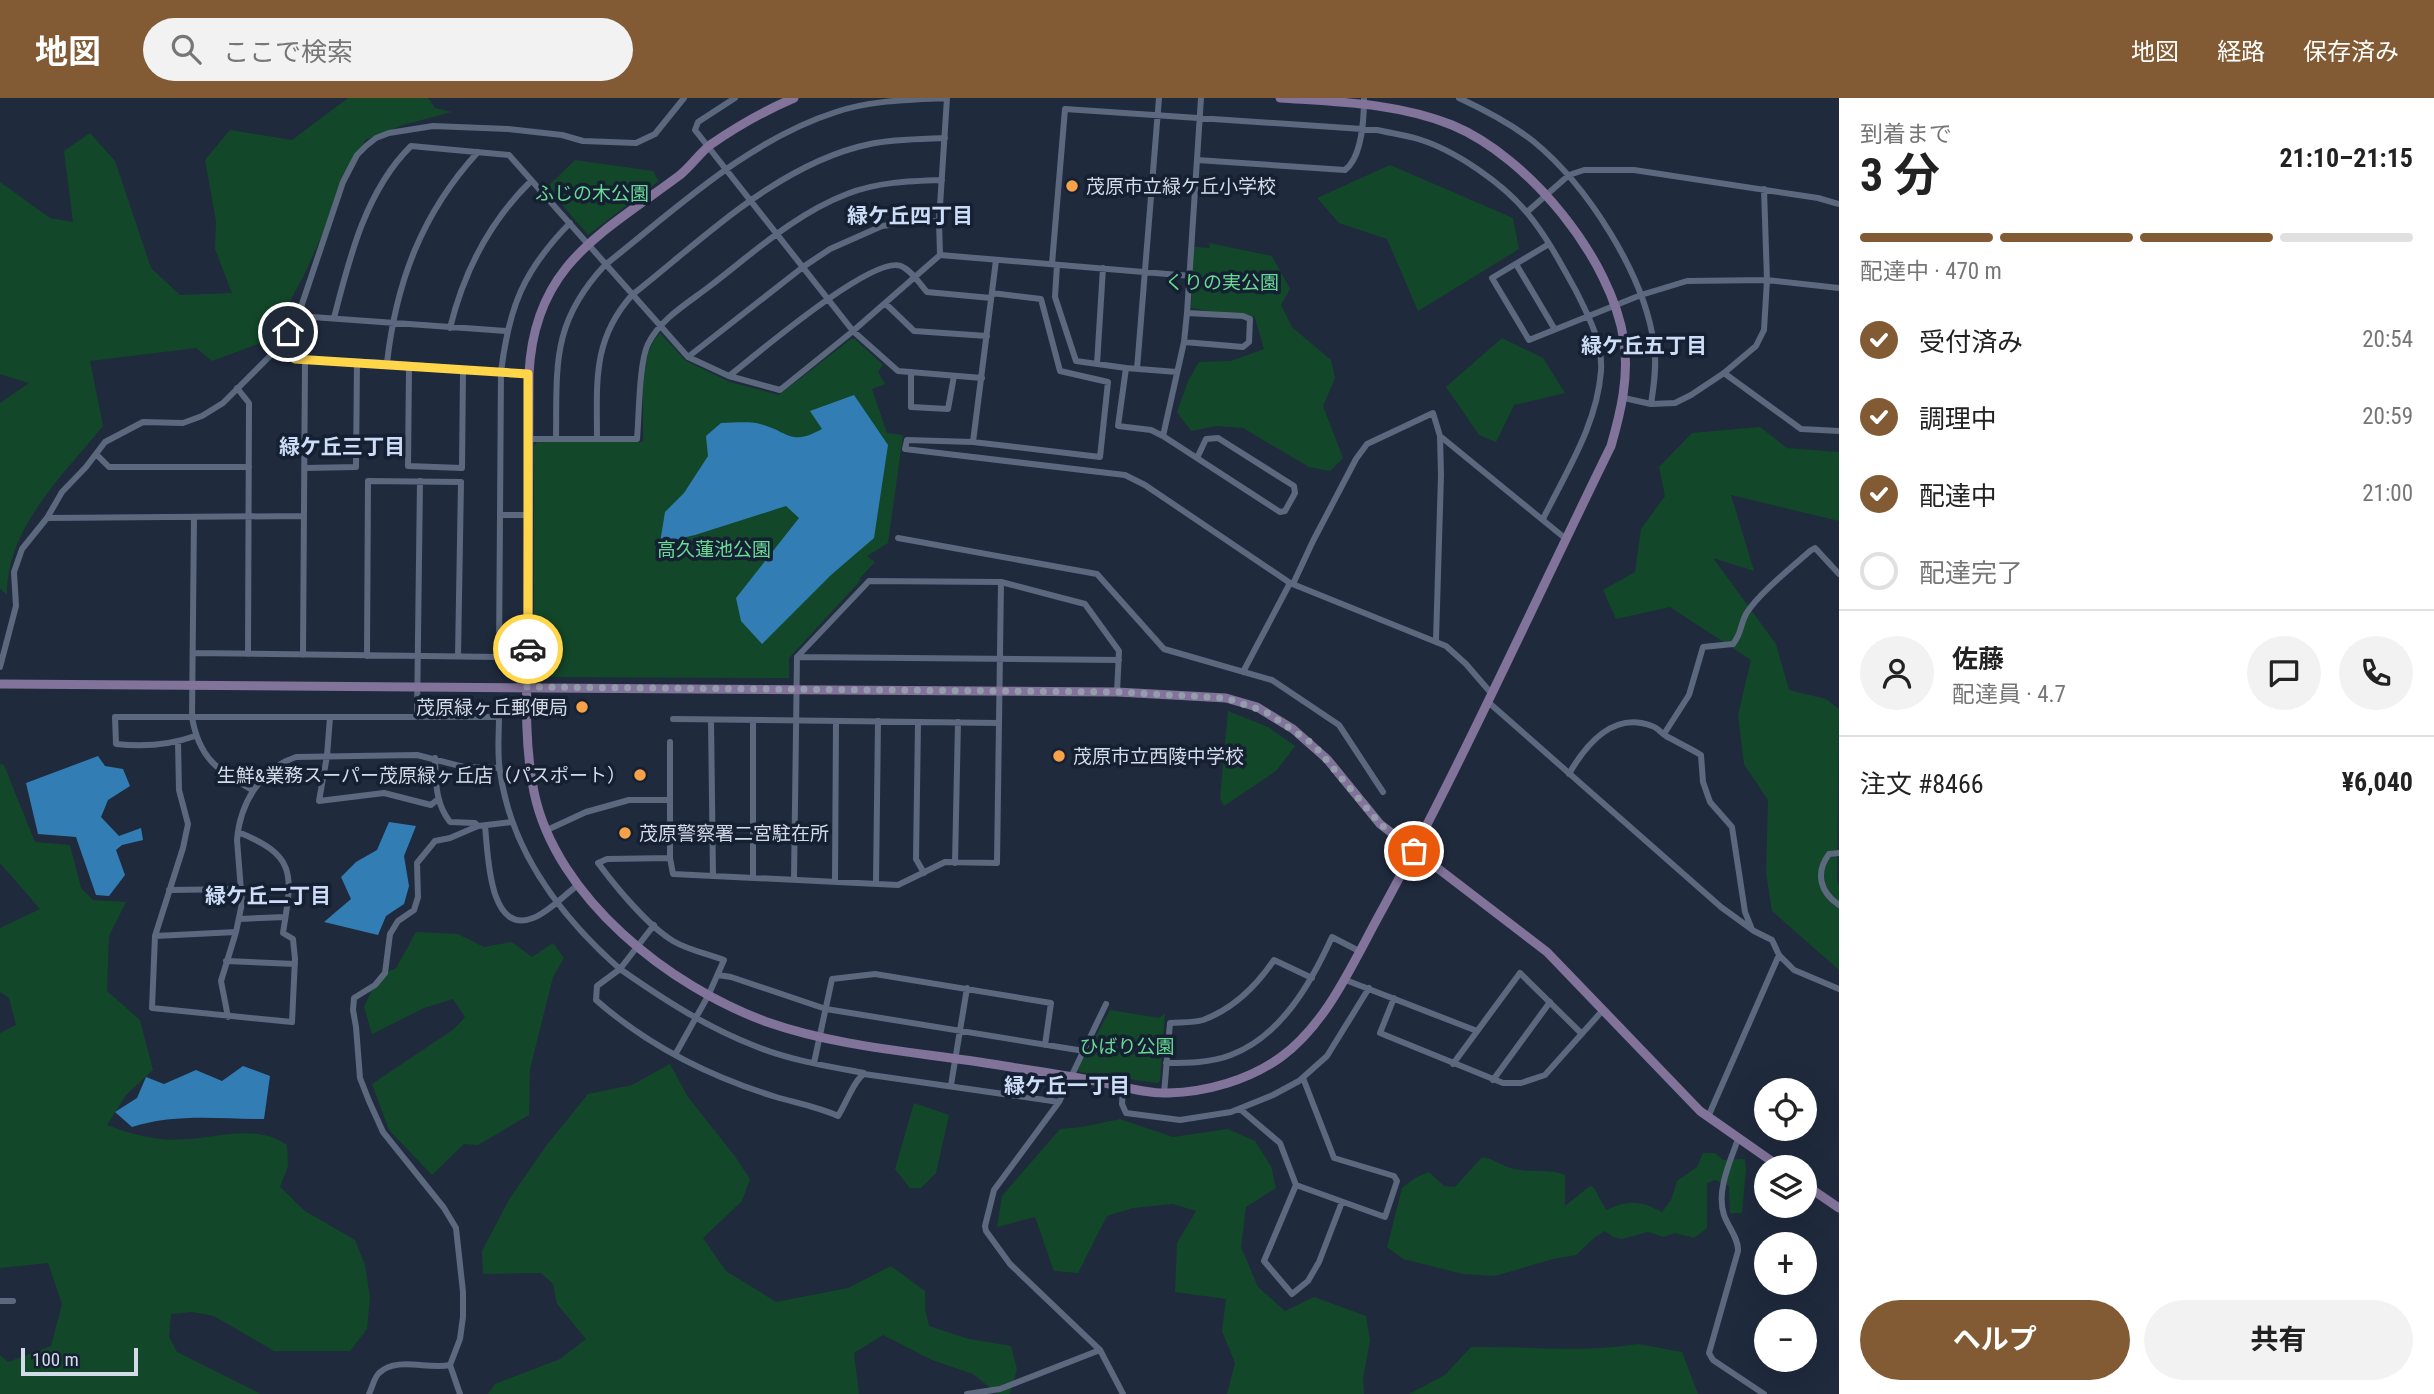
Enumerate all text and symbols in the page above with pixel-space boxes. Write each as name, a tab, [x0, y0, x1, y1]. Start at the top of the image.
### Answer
search box	[143, 18, 633, 81]
icon: search	[167, 30, 205, 68]
text: 地図	[35, 32, 101, 71]
text: ここで検索	[223, 37, 353, 67]
text: 地図	[2131, 38, 2179, 66]
text: 経路	[2217, 38, 2265, 66]
text: 保存済み	[2303, 38, 2399, 66]
text: 到着まで	[1860, 121, 1952, 148]
text: 21:10–21:15	[2279, 143, 2413, 173]
text: 3 分	[1860, 148, 1940, 202]
place label: 茂原市立緑ケ丘小学校	[1086, 175, 1276, 198]
marker: 茂原市立緑ケ丘小学校	[1064, 178, 1080, 194]
park label: ふじの木公園	[535, 182, 649, 205]
district label: 緑ケ丘四丁目	[847, 204, 973, 228]
text: 配達中 · 470 m	[1860, 258, 2002, 285]
park label: くりの実公園	[1165, 271, 1279, 294]
pin	[258, 302, 318, 362]
icon: home	[269, 313, 307, 351]
icon: check	[1860, 321, 1898, 359]
text: 20:54	[2362, 326, 2413, 353]
text: 受付済み	[1919, 327, 2023, 357]
district label: 緑ケ丘五丁目	[1581, 334, 1707, 358]
icon: check	[1860, 398, 1898, 436]
text: 20:59	[2362, 403, 2413, 430]
text: 調理中	[1919, 404, 1997, 434]
district label: 緑ケ丘三丁目	[279, 435, 405, 459]
icon: check	[1860, 475, 1898, 513]
text: 21:00	[2362, 480, 2413, 507]
text: 配達中	[1919, 481, 1997, 511]
park label: 高久蓮池公園	[657, 538, 771, 561]
text: 配達完了	[1919, 558, 2023, 588]
courier	[493, 614, 563, 684]
icon: car	[509, 630, 547, 668]
button: person	[1860, 636, 1934, 710]
button: chat	[2247, 636, 2321, 710]
button: phone	[2339, 636, 2413, 710]
text: 佐藤	[1952, 644, 2004, 674]
text: 配達員 · 4.7	[1952, 681, 2066, 708]
place label: 茂原緑ヶ丘郵便局	[416, 696, 568, 719]
marker: 茂原緑ヶ丘郵便局	[574, 699, 590, 715]
place label: 茂原市立西陵中学校	[1073, 745, 1244, 768]
marker: 茂原市立西陵中学校	[1051, 748, 1067, 764]
place label: 生鮮&業務スーパー茂原緑ヶ丘店（パスポート）	[217, 764, 626, 787]
marker: 生鮮&業務スーパー茂原緑ヶ丘店（パスポート）	[632, 767, 648, 783]
text: ¥6,040	[2342, 767, 2413, 797]
text: 注文 #8466	[1860, 769, 1984, 799]
pin	[1384, 821, 1444, 881]
place label: 茂原警察署二宮駐在所	[639, 822, 829, 845]
marker: 茂原警察署二宮駐在所	[617, 825, 633, 841]
icon: bag	[1395, 832, 1433, 870]
district label: 緑ケ丘二丁目	[205, 884, 331, 908]
park label: ひばり公園	[1079, 1035, 1175, 1058]
district label: 緑ケ丘一丁目	[1004, 1074, 1130, 1098]
map controls	[1754, 1078, 1817, 1372]
button: locate	[1754, 1078, 1817, 1141]
button: layers	[1754, 1155, 1817, 1218]
button: +	[1754, 1232, 1817, 1295]
button: ヘルプ	[1860, 1300, 2130, 1380]
button: 共有	[2144, 1300, 2413, 1380]
button: −	[1754, 1309, 1817, 1372]
scale bar	[21, 1345, 138, 1377]
text: 100 m	[32, 1348, 79, 1371]

